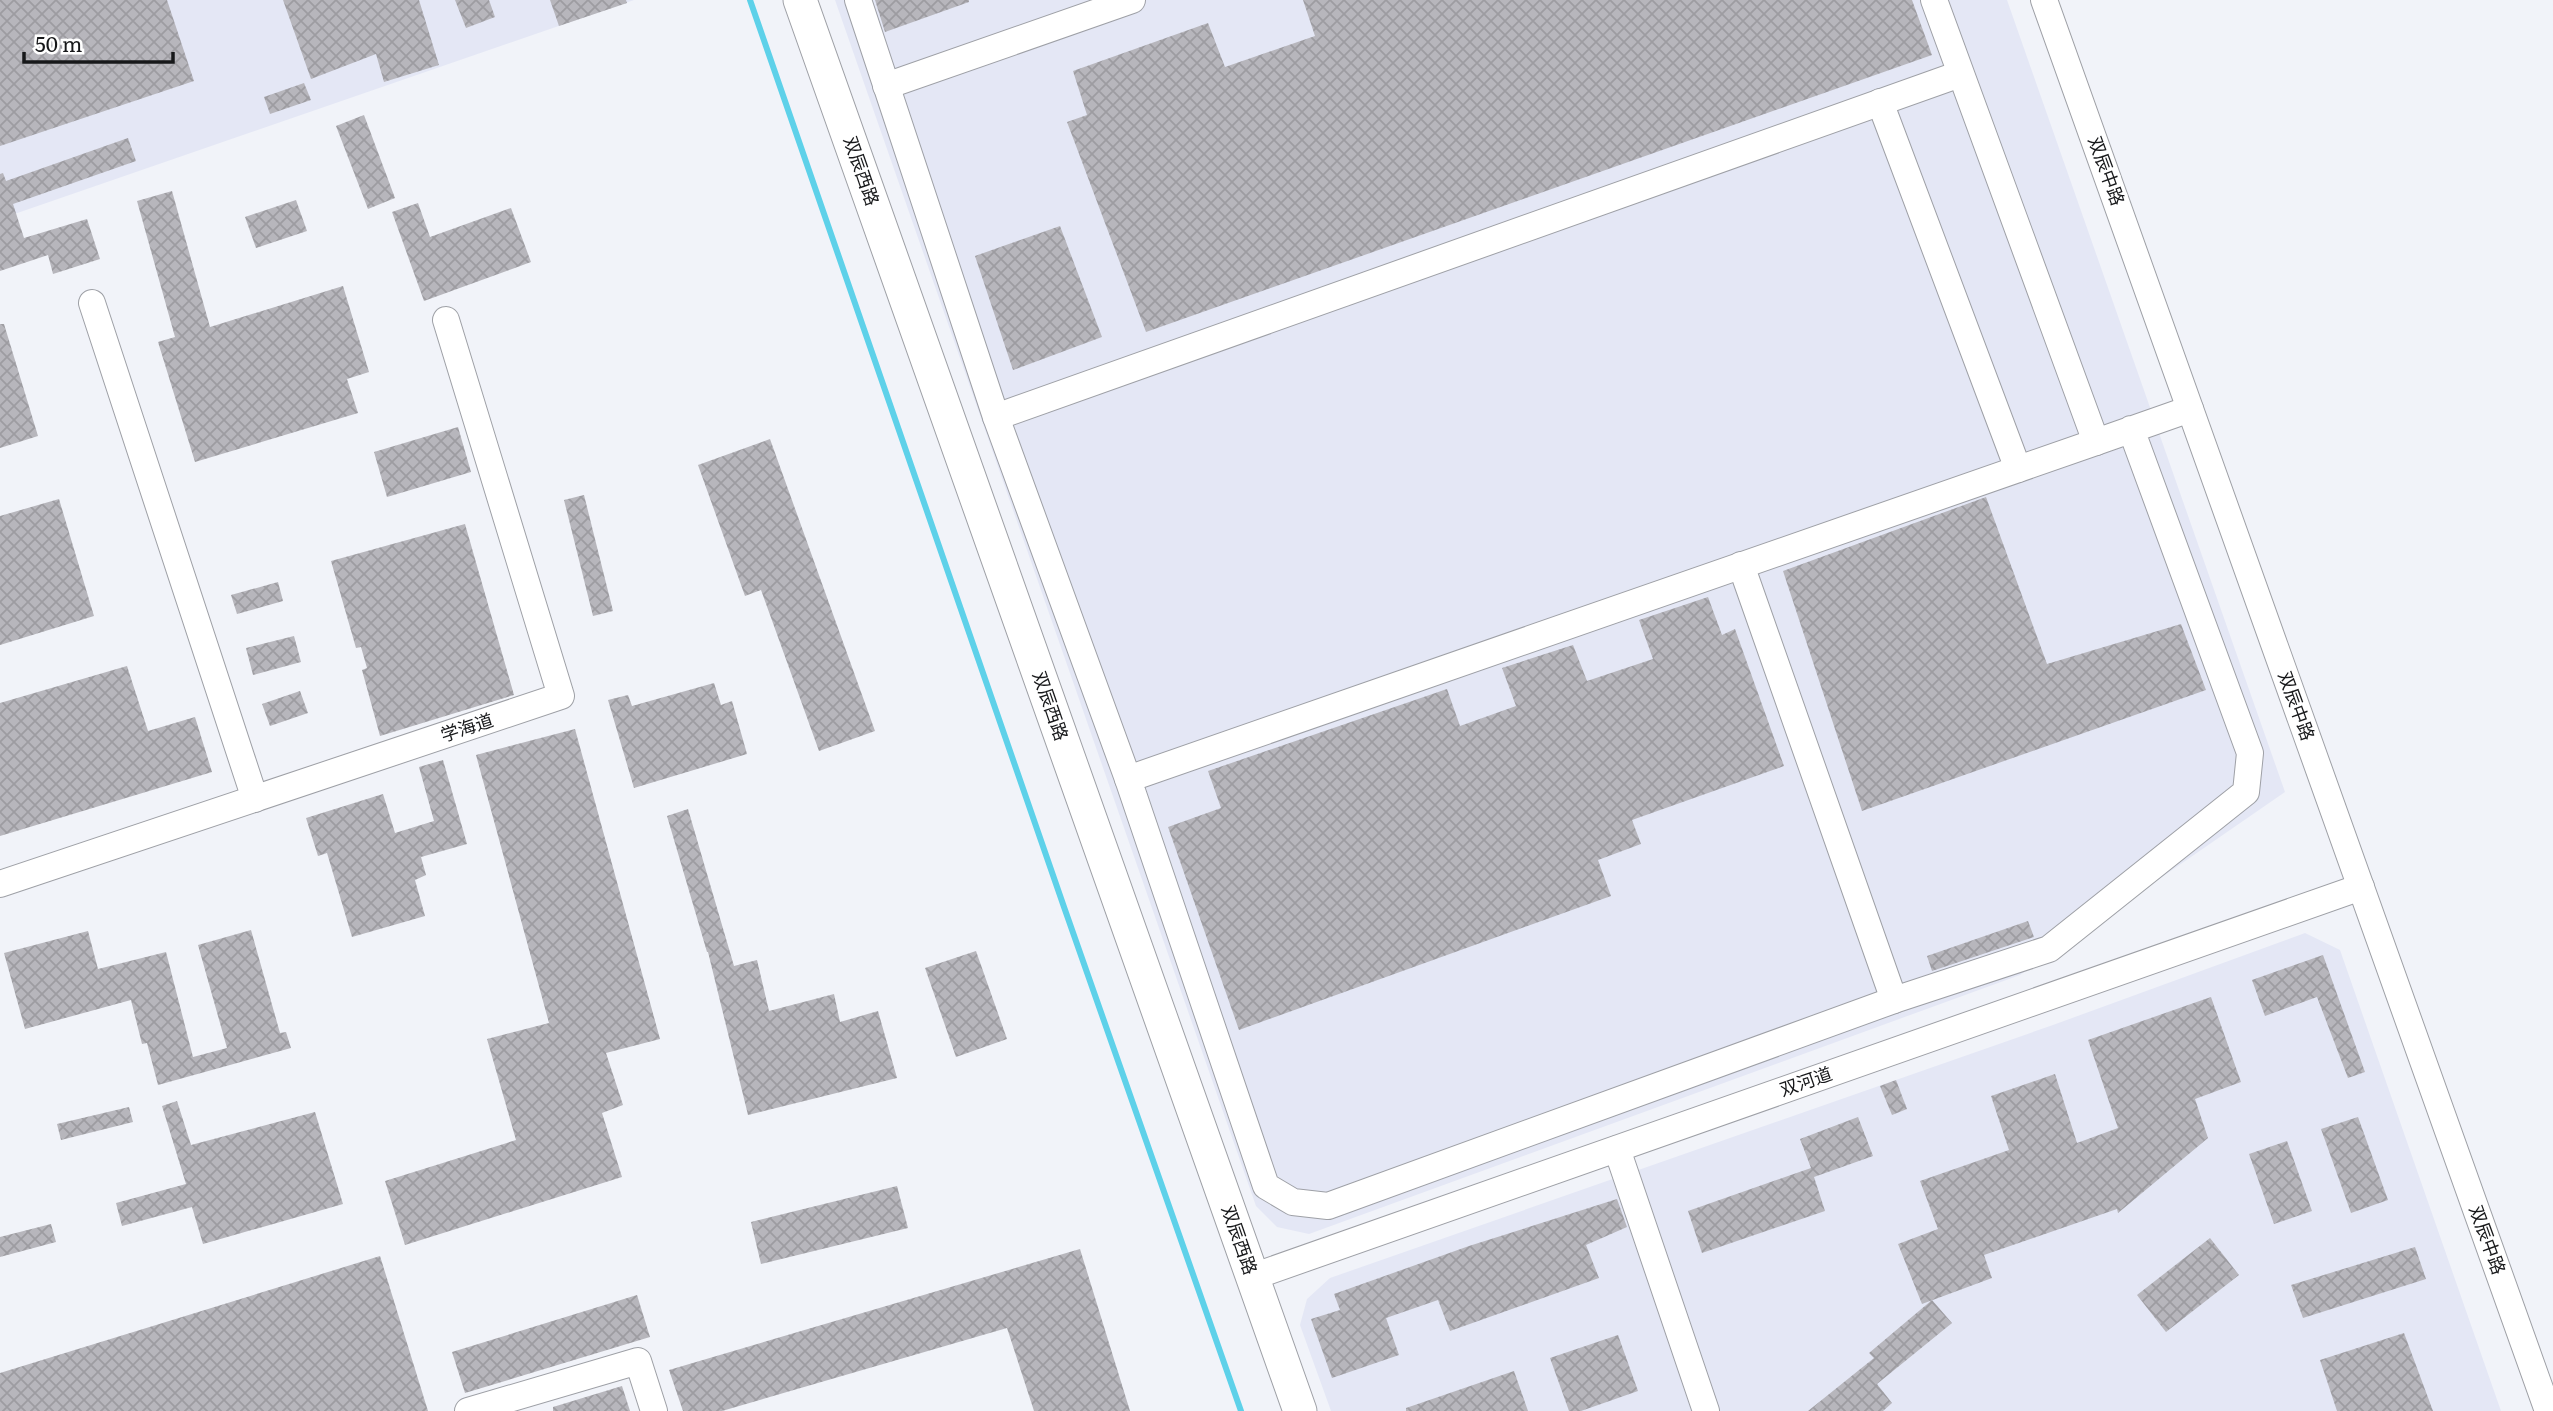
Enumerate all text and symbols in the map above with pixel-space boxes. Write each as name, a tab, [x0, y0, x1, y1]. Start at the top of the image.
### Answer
scale bar	[24, 21, 173, 65]
text: 50 m	[35, 27, 82, 58]
street label: 双辰西路	[838, 132, 887, 209]
street label: 双辰中路	[2082, 132, 2132, 209]
street label: 双辰西路	[1027, 667, 1076, 744]
street label: 双辰中路	[2272, 667, 2322, 744]
street label: 学海道	[437, 705, 496, 748]
street label: 双河道	[1776, 1059, 1835, 1102]
street label: 双辰西路	[1216, 1201, 1265, 1278]
street label: 双辰中路	[2463, 1201, 2513, 1278]

